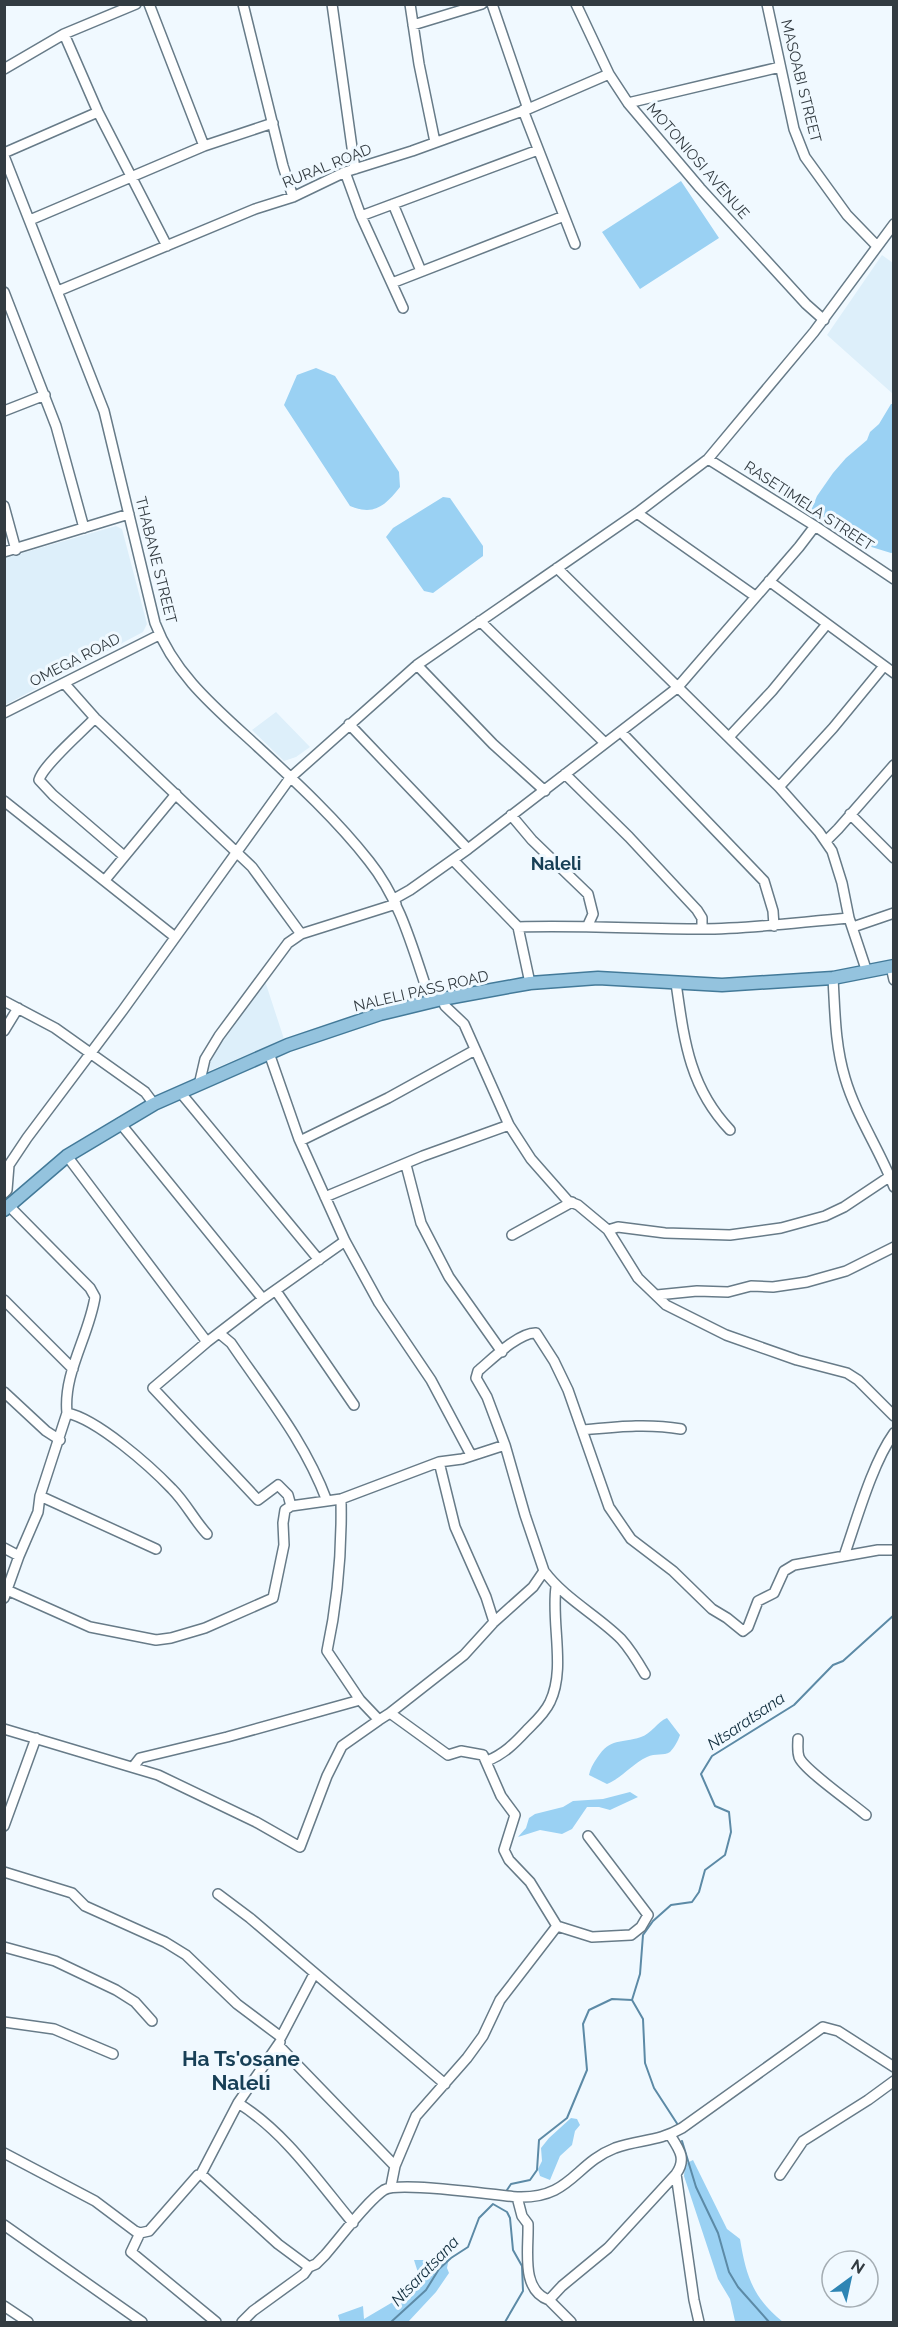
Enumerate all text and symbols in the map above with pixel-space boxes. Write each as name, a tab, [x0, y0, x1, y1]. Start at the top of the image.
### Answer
street label: MASOABI STREET	[777, 18, 825, 144]
street label: MOTONIOSI AVENUE	[643, 99, 753, 223]
street label: RURAL ROAD	[280, 140, 375, 192]
street label: RASETIMELA STREET	[741, 457, 877, 555]
street label: THABANE STREET	[132, 495, 180, 625]
street label: OMEGA ROAD	[27, 629, 123, 691]
district label: Naleli	[531, 853, 581, 874]
street label: NALELI PASS ROAD	[352, 967, 491, 1015]
water label: Ntsaratsana	[704, 1688, 789, 1754]
district label: Ha Ts'osane Naleli	[182, 2046, 300, 2095]
water label: Ntsaratsana	[387, 2232, 463, 2310]
north arrow	[820, 2249, 880, 2309]
text: N	[848, 2256, 868, 2278]

